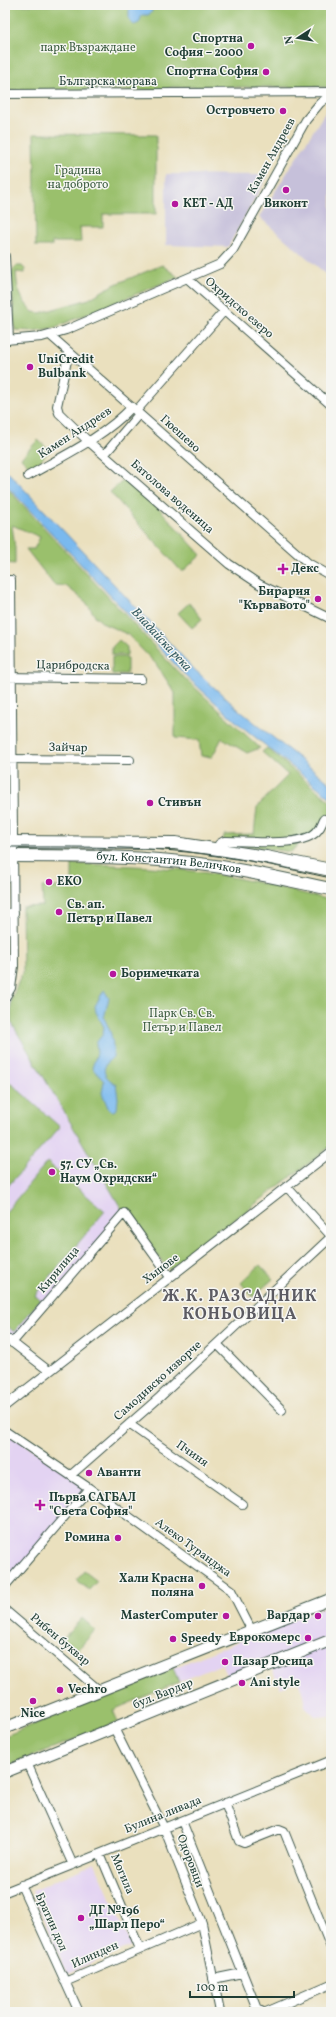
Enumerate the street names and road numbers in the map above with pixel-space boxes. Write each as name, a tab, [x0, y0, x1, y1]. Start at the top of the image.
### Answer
street label: Българска морава	[59, 74, 157, 90]
street label: Камен Андреев	[244, 115, 300, 197]
street label: Охридско езеро	[201, 274, 277, 342]
street label: Камен Андреев	[35, 403, 115, 463]
street label: Гюешево	[156, 412, 204, 456]
street label: Батолова воденица	[127, 456, 217, 538]
street label: Царибродска	[36, 657, 110, 675]
street label: Зайчар	[48, 740, 88, 756]
street label: бул. Константин Величков	[96, 849, 242, 878]
street label: Кирилица	[35, 1243, 83, 1297]
street label: Хъшове	[140, 1250, 183, 1288]
street label: Самодивско изворче	[111, 1337, 206, 1425]
street label: Пчиня	[173, 1437, 211, 1471]
street label: Алеко Туранджа	[152, 1515, 234, 1581]
street label: Рибен буквар	[27, 1610, 93, 1670]
street label: бул. Вардар	[131, 1675, 195, 1713]
street label: Булина ливада	[122, 1792, 204, 1838]
street label: Одоровци	[172, 1832, 208, 1890]
street label: Могила	[106, 1851, 138, 1897]
street label: Братин дол	[31, 1890, 71, 1954]
street label: Илинден	[69, 1938, 121, 1972]

